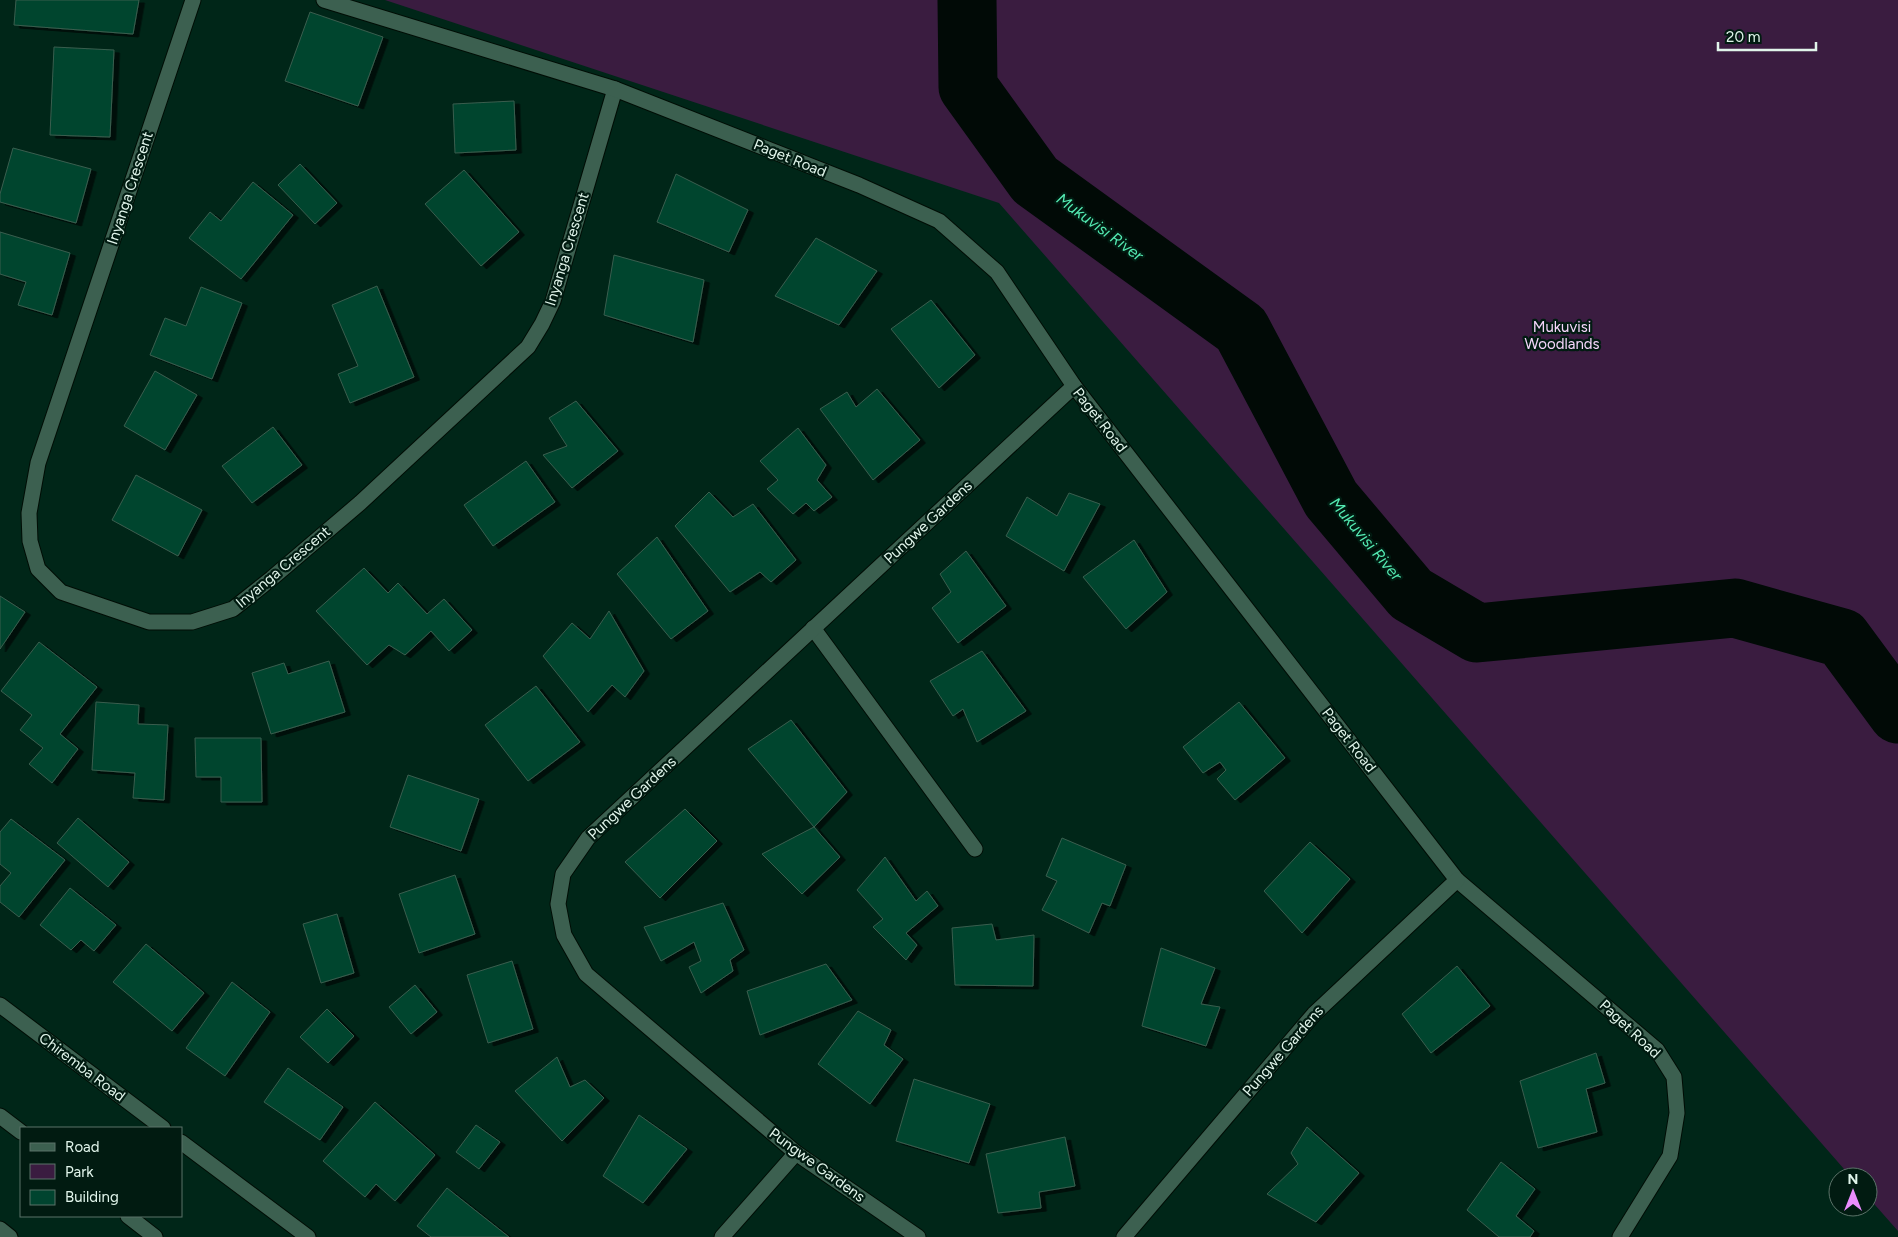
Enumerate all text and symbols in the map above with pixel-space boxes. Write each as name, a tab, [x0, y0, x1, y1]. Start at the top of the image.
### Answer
scale bar	[1718, 20, 1816, 52]
text: 20 m	[1726, 28, 1760, 46]
street label: Inyanga Crescent	[103, 129, 157, 247]
street label: Paget Road	[751, 135, 829, 181]
water label: Mukuvisi River	[1053, 189, 1147, 265]
street label: Inyanga Crescent	[541, 190, 593, 308]
park label: Mukuvisi Woodlands	[1524, 318, 1600, 353]
street label: Paget Road	[1069, 384, 1131, 456]
street label: Pungwe Gardens	[880, 477, 976, 567]
water label: Mukuvisi River	[1326, 494, 1407, 585]
street label: Inyanga Crescent	[232, 522, 334, 612]
street label: Paget Road	[1318, 704, 1380, 776]
street label: Pungwe Gardens	[584, 753, 680, 843]
street label: Paget Road	[1596, 996, 1664, 1062]
street label: Pungwe Gardens	[1239, 1002, 1327, 1100]
street label: Chiremba Road	[35, 1029, 129, 1105]
street label: Pungwe Gardens	[766, 1124, 868, 1206]
legend	[20, 1127, 182, 1217]
text: Road	[65, 1138, 100, 1156]
text: Park	[65, 1163, 94, 1181]
north arrow	[1828, 1167, 1878, 1217]
text: N	[1848, 1171, 1858, 1188]
text: Building	[65, 1188, 119, 1206]

